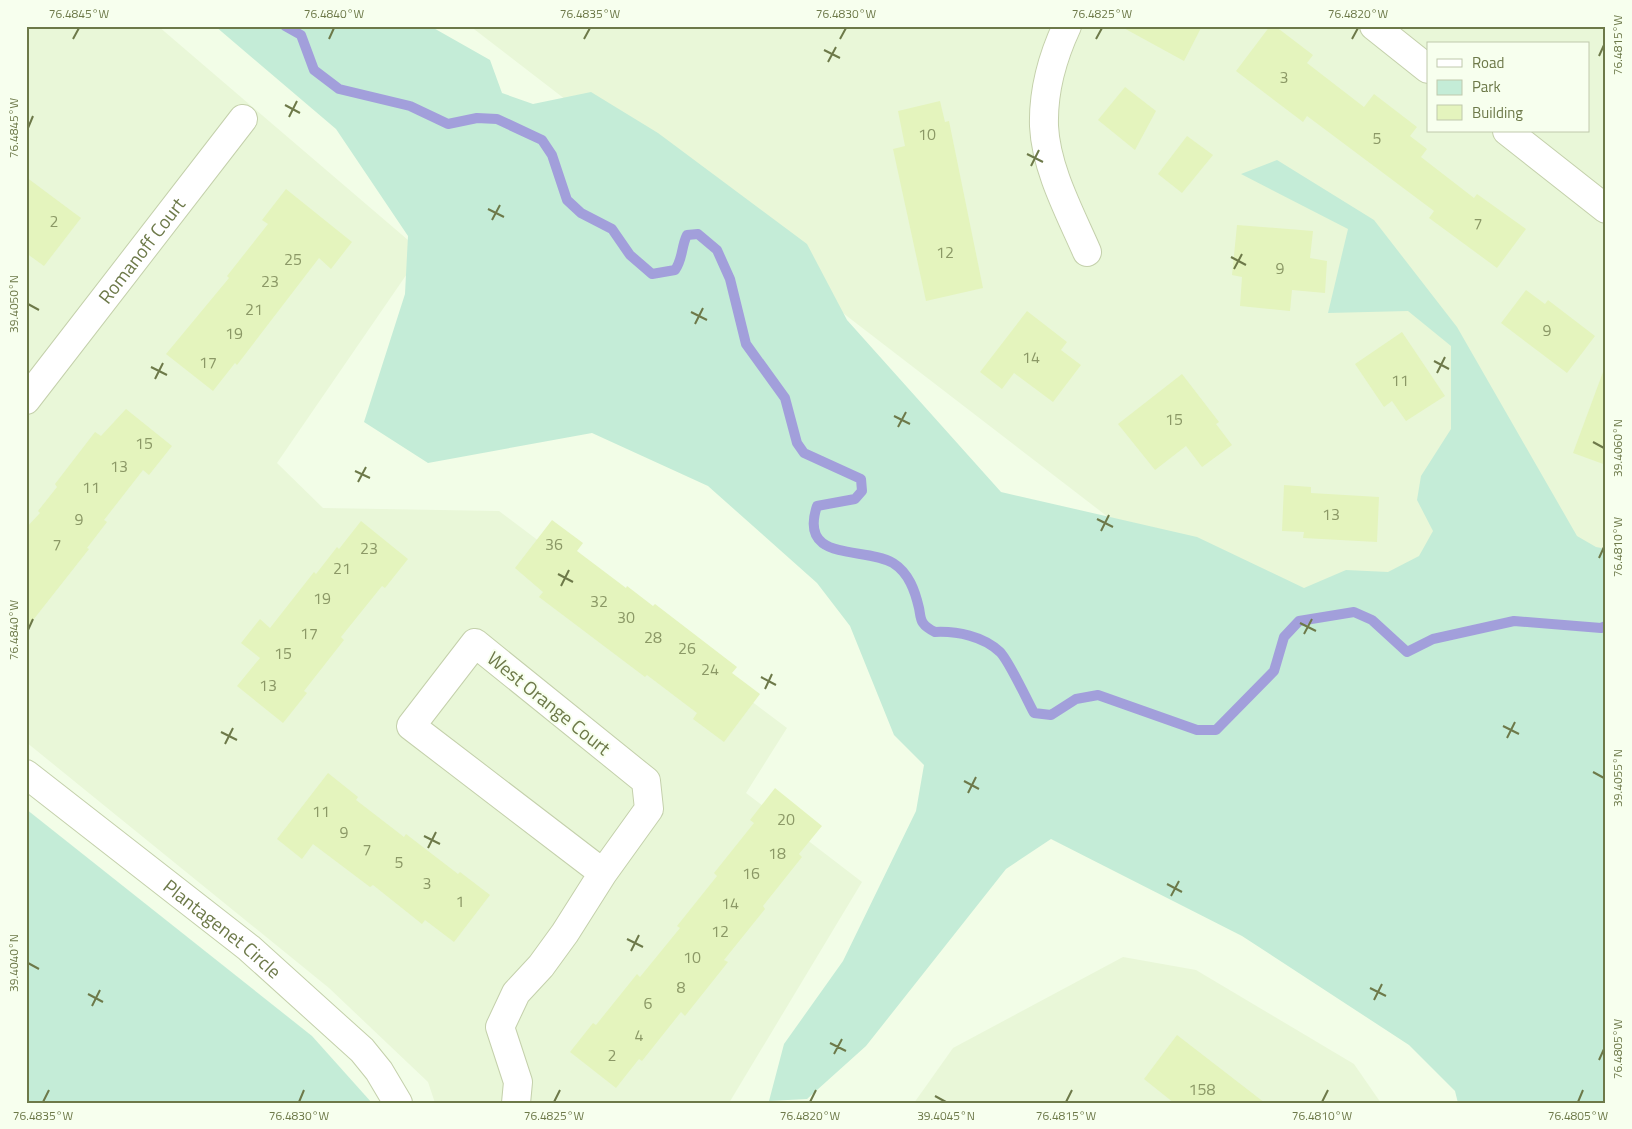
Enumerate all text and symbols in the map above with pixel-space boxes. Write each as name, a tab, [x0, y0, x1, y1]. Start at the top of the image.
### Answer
text: 76.4845°W	[49, 4, 109, 23]
text: 76.4840°W	[304, 4, 364, 23]
text: 76.4835°W	[560, 4, 620, 23]
text: 76.4830°W	[816, 4, 876, 23]
text: 76.4825°W	[1072, 4, 1132, 23]
text: 76.4820°W	[1328, 4, 1388, 23]
text: 76.4815°W	[1608, 15, 1627, 75]
legend	[1427, 42, 1590, 132]
text: Road	[1472, 51, 1504, 74]
house number: 3	[1280, 65, 1288, 89]
text: Park	[1472, 75, 1501, 98]
text: 76.4845°W	[4, 98, 23, 158]
text: Building	[1472, 101, 1523, 124]
house number: 10	[918, 122, 936, 146]
house number: 5	[1373, 126, 1382, 150]
street label: Romanoff Court	[91, 190, 192, 309]
house number: 2	[50, 209, 58, 233]
house number: 7	[1474, 211, 1482, 235]
house number: 12	[936, 240, 954, 264]
house number: 25	[284, 247, 302, 271]
house number: 9	[1276, 256, 1285, 280]
house number: 23	[261, 269, 279, 293]
text: 39.4050°N	[4, 275, 23, 333]
house number: 21	[245, 297, 263, 321]
house number: 9	[1543, 318, 1552, 342]
house number: 19	[225, 321, 243, 345]
house number: 14	[1022, 345, 1040, 369]
house number: 17	[199, 350, 217, 374]
house number: 11	[1391, 368, 1409, 392]
house number: 15	[1165, 407, 1183, 431]
text: 39.4060°N	[1608, 419, 1627, 477]
house number: 15	[135, 431, 153, 455]
house number: 13	[110, 454, 128, 478]
house number: 11	[82, 475, 100, 499]
house number: 13	[1322, 502, 1340, 526]
house number: 9	[75, 507, 84, 531]
text: 76.4810°W	[1608, 517, 1627, 577]
house number: 7	[53, 532, 61, 556]
house number: 36	[545, 532, 563, 556]
house number: 23	[360, 536, 378, 560]
house number: 21	[333, 556, 351, 580]
house number: 19	[313, 586, 331, 610]
house number: 32	[590, 589, 608, 613]
text: 76.4840°W	[4, 600, 23, 660]
house number: 30	[617, 605, 635, 629]
house number: 17	[300, 621, 318, 645]
house number: 28	[644, 625, 662, 649]
house number: 26	[678, 636, 696, 660]
house number: 15	[274, 641, 292, 665]
street label: West Orange Court	[481, 644, 618, 762]
house number: 24	[701, 657, 719, 681]
house number: 13	[259, 673, 277, 697]
text: 39.4055°N	[1608, 749, 1627, 807]
house number: 11	[312, 799, 330, 823]
house number: 20	[777, 807, 795, 831]
house number: 9	[340, 820, 349, 844]
house number: 7	[363, 837, 371, 861]
house number: 18	[768, 841, 786, 865]
house number: 5	[395, 850, 404, 874]
house number: 16	[742, 861, 760, 885]
street label: Plantagenet Circle	[157, 871, 288, 985]
house number: 3	[423, 871, 431, 895]
house number: 1	[456, 889, 464, 913]
house number: 14	[721, 891, 739, 915]
house number: 12	[711, 919, 729, 943]
text: 39.4040°N	[4, 934, 23, 992]
house number: 10	[683, 945, 701, 969]
house number: 8	[677, 975, 686, 999]
house number: 6	[644, 991, 653, 1015]
text: 76.4805°W	[1608, 1019, 1627, 1079]
house number: 4	[635, 1023, 644, 1047]
house number: 2	[608, 1043, 616, 1067]
house number: 158	[1189, 1077, 1215, 1101]
text: 76.4835°W	[13, 1106, 73, 1125]
text: 76.4830°W	[269, 1106, 329, 1125]
text: 76.4825°W	[524, 1106, 584, 1125]
text: 76.4820°W	[780, 1106, 840, 1125]
text: 39.4045°N	[917, 1106, 975, 1125]
text: 76.4815°W	[1036, 1106, 1096, 1125]
text: 76.4810°W	[1292, 1106, 1352, 1125]
text: 76.4805°W	[1548, 1106, 1608, 1125]

